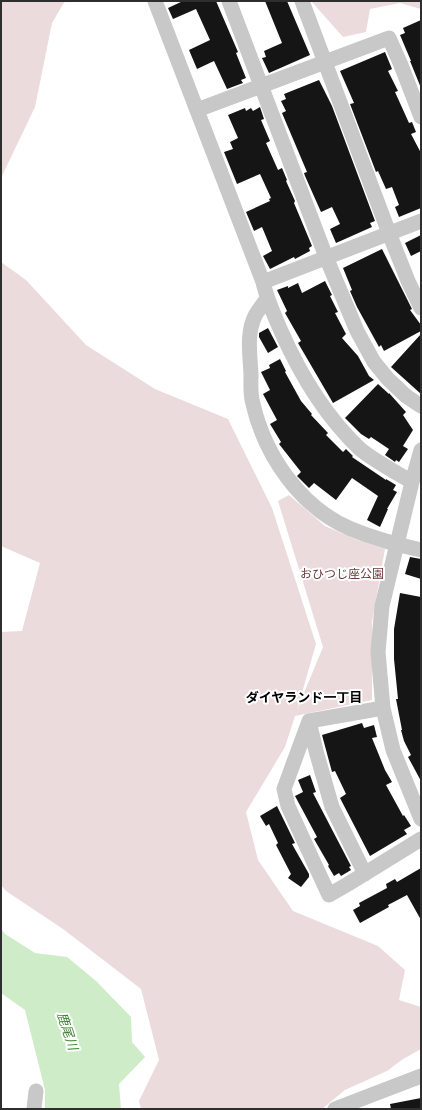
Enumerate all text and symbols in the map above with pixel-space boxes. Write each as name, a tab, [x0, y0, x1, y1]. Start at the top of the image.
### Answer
park label: おひつじ座公園	[300, 568, 384, 580]
district label: ダイヤランド一丁目	[246, 690, 362, 705]
water label: 鹿尾川	[54, 1011, 80, 1054]

